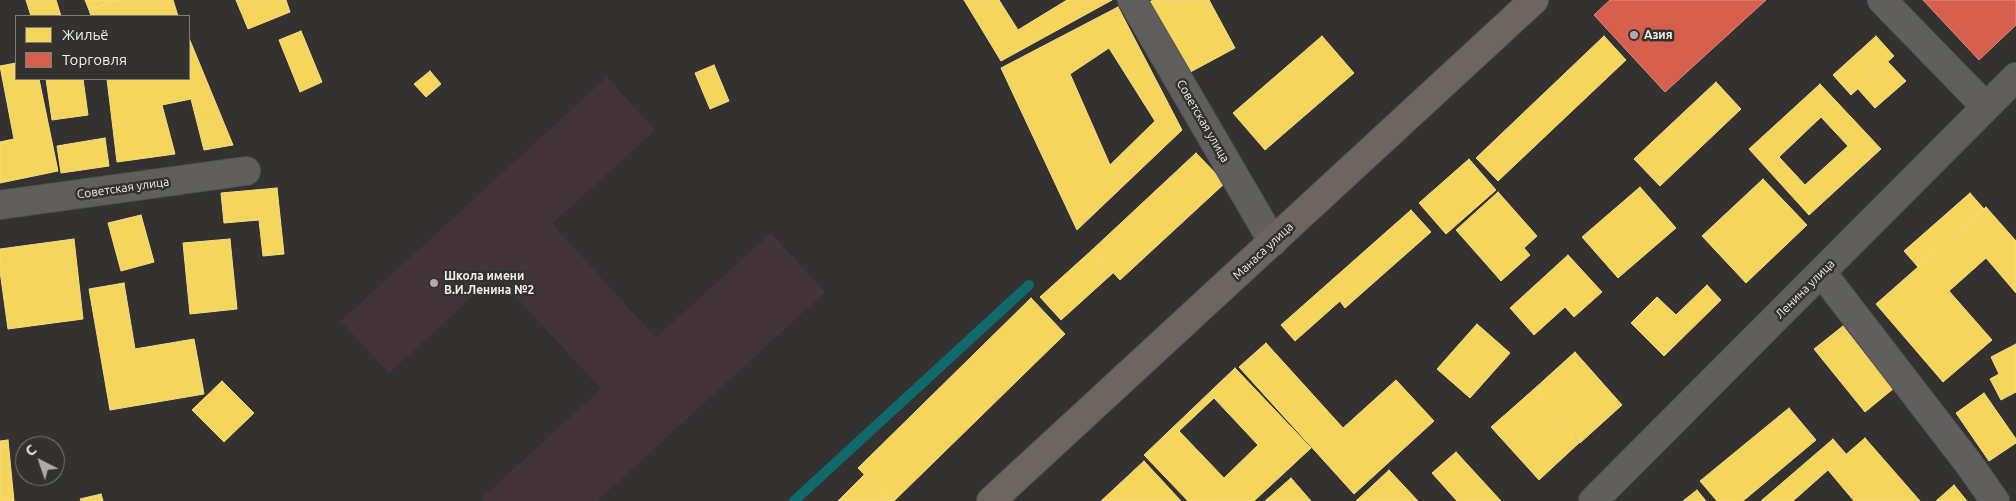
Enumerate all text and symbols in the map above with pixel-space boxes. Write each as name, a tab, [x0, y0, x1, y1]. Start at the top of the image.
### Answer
legend	[15, 15, 190, 80]
text: Жильё	[62, 26, 109, 43]
place label: Азия	[1644, 28, 1673, 42]
marker: Азия	[1628, 29, 1640, 41]
text: Торговля	[62, 51, 127, 68]
street label: Советская улица	[1174, 77, 1232, 165]
street label: Советская улица	[76, 174, 170, 202]
street label: Манаса улица	[1230, 219, 1296, 283]
street label: Ленина улица	[1772, 256, 1838, 322]
place label: Школа имени В.И.Ленина №2	[444, 269, 534, 297]
marker: Школа имени В.И.Ленина №2	[428, 277, 440, 289]
north arrow	[15, 436, 65, 486]
text: С	[22, 441, 39, 459]

